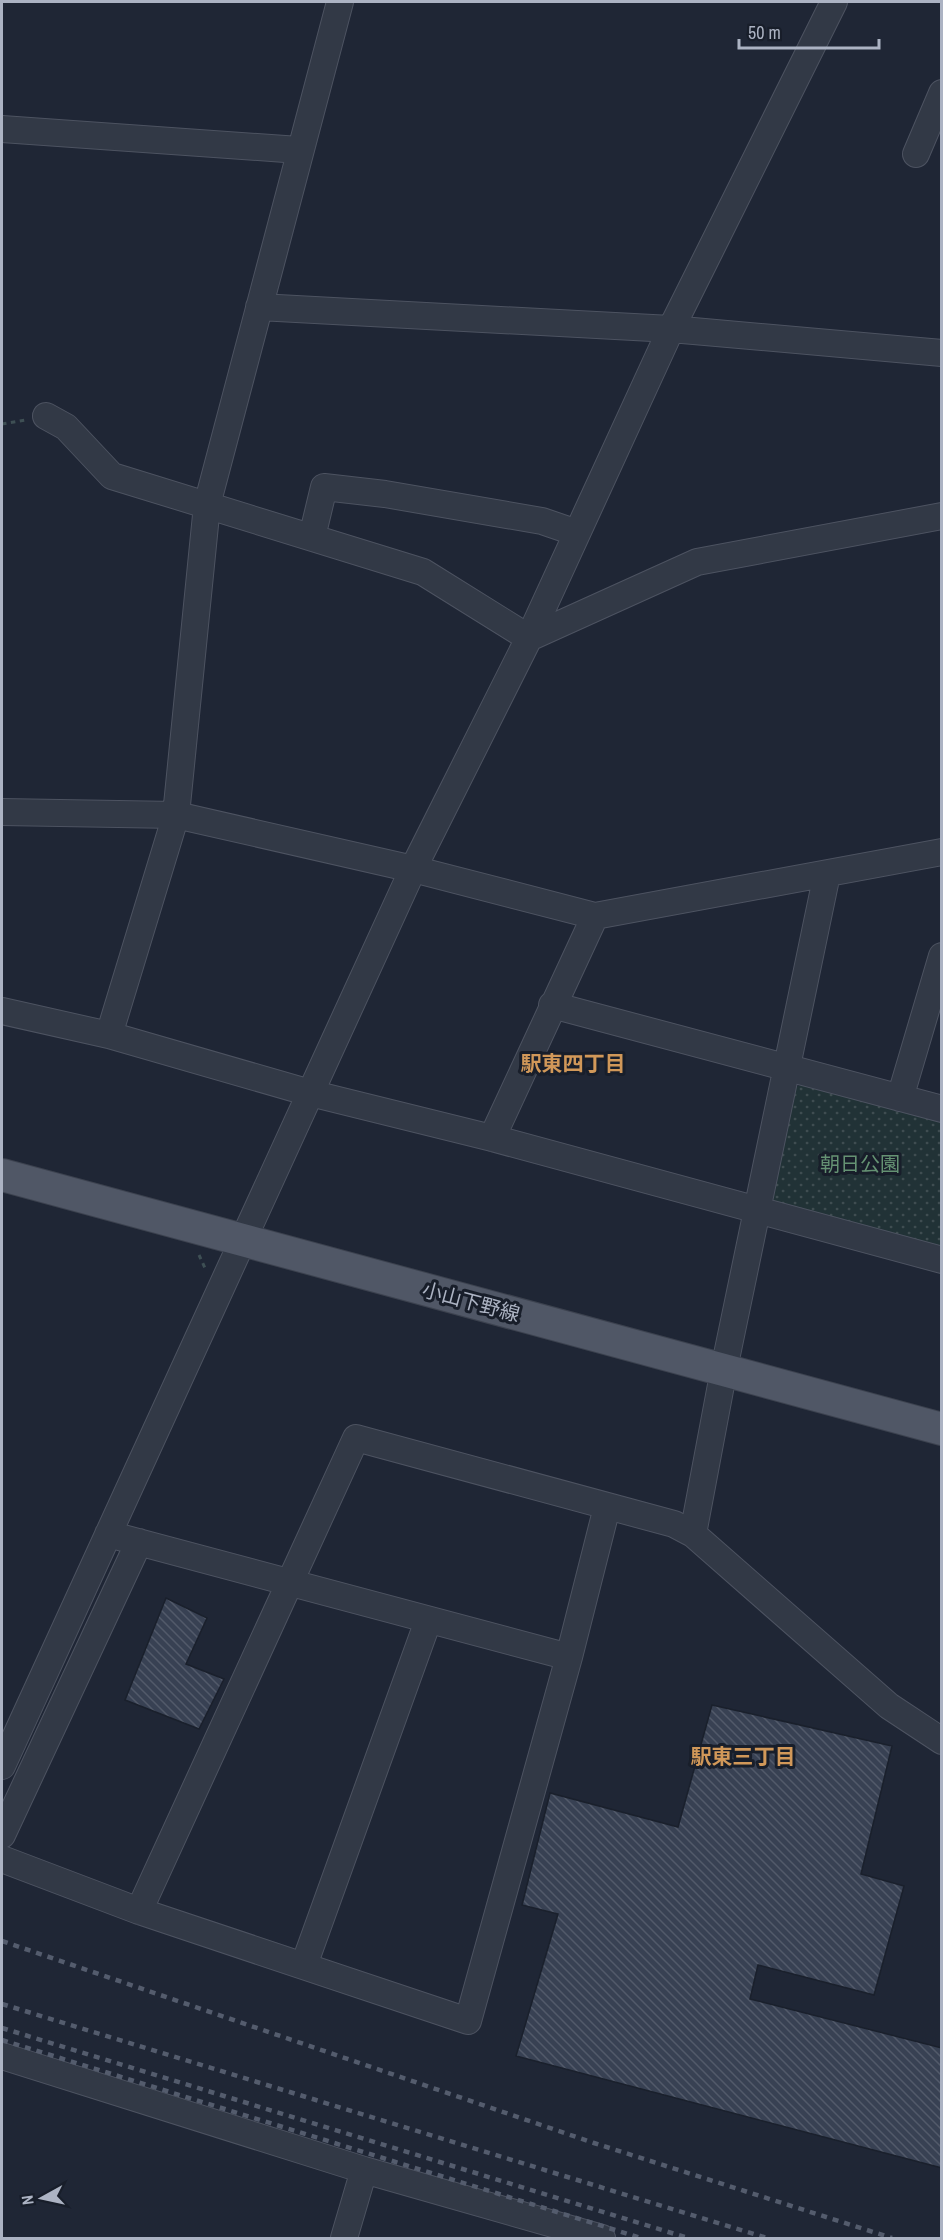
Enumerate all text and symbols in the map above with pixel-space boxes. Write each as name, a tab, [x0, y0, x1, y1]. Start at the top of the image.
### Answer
scale bar	[739, 12, 878, 50]
text: 50 m	[748, 20, 781, 45]
district label: 駅東四丁目	[521, 1049, 626, 1078]
park label: 朝日公園	[820, 1150, 900, 1177]
street label: 小山下野線	[419, 1276, 523, 1327]
district label: 駅東三丁目	[691, 1742, 796, 1771]
north arrow	[12, 2168, 72, 2228]
text: N	[16, 2194, 39, 2206]

